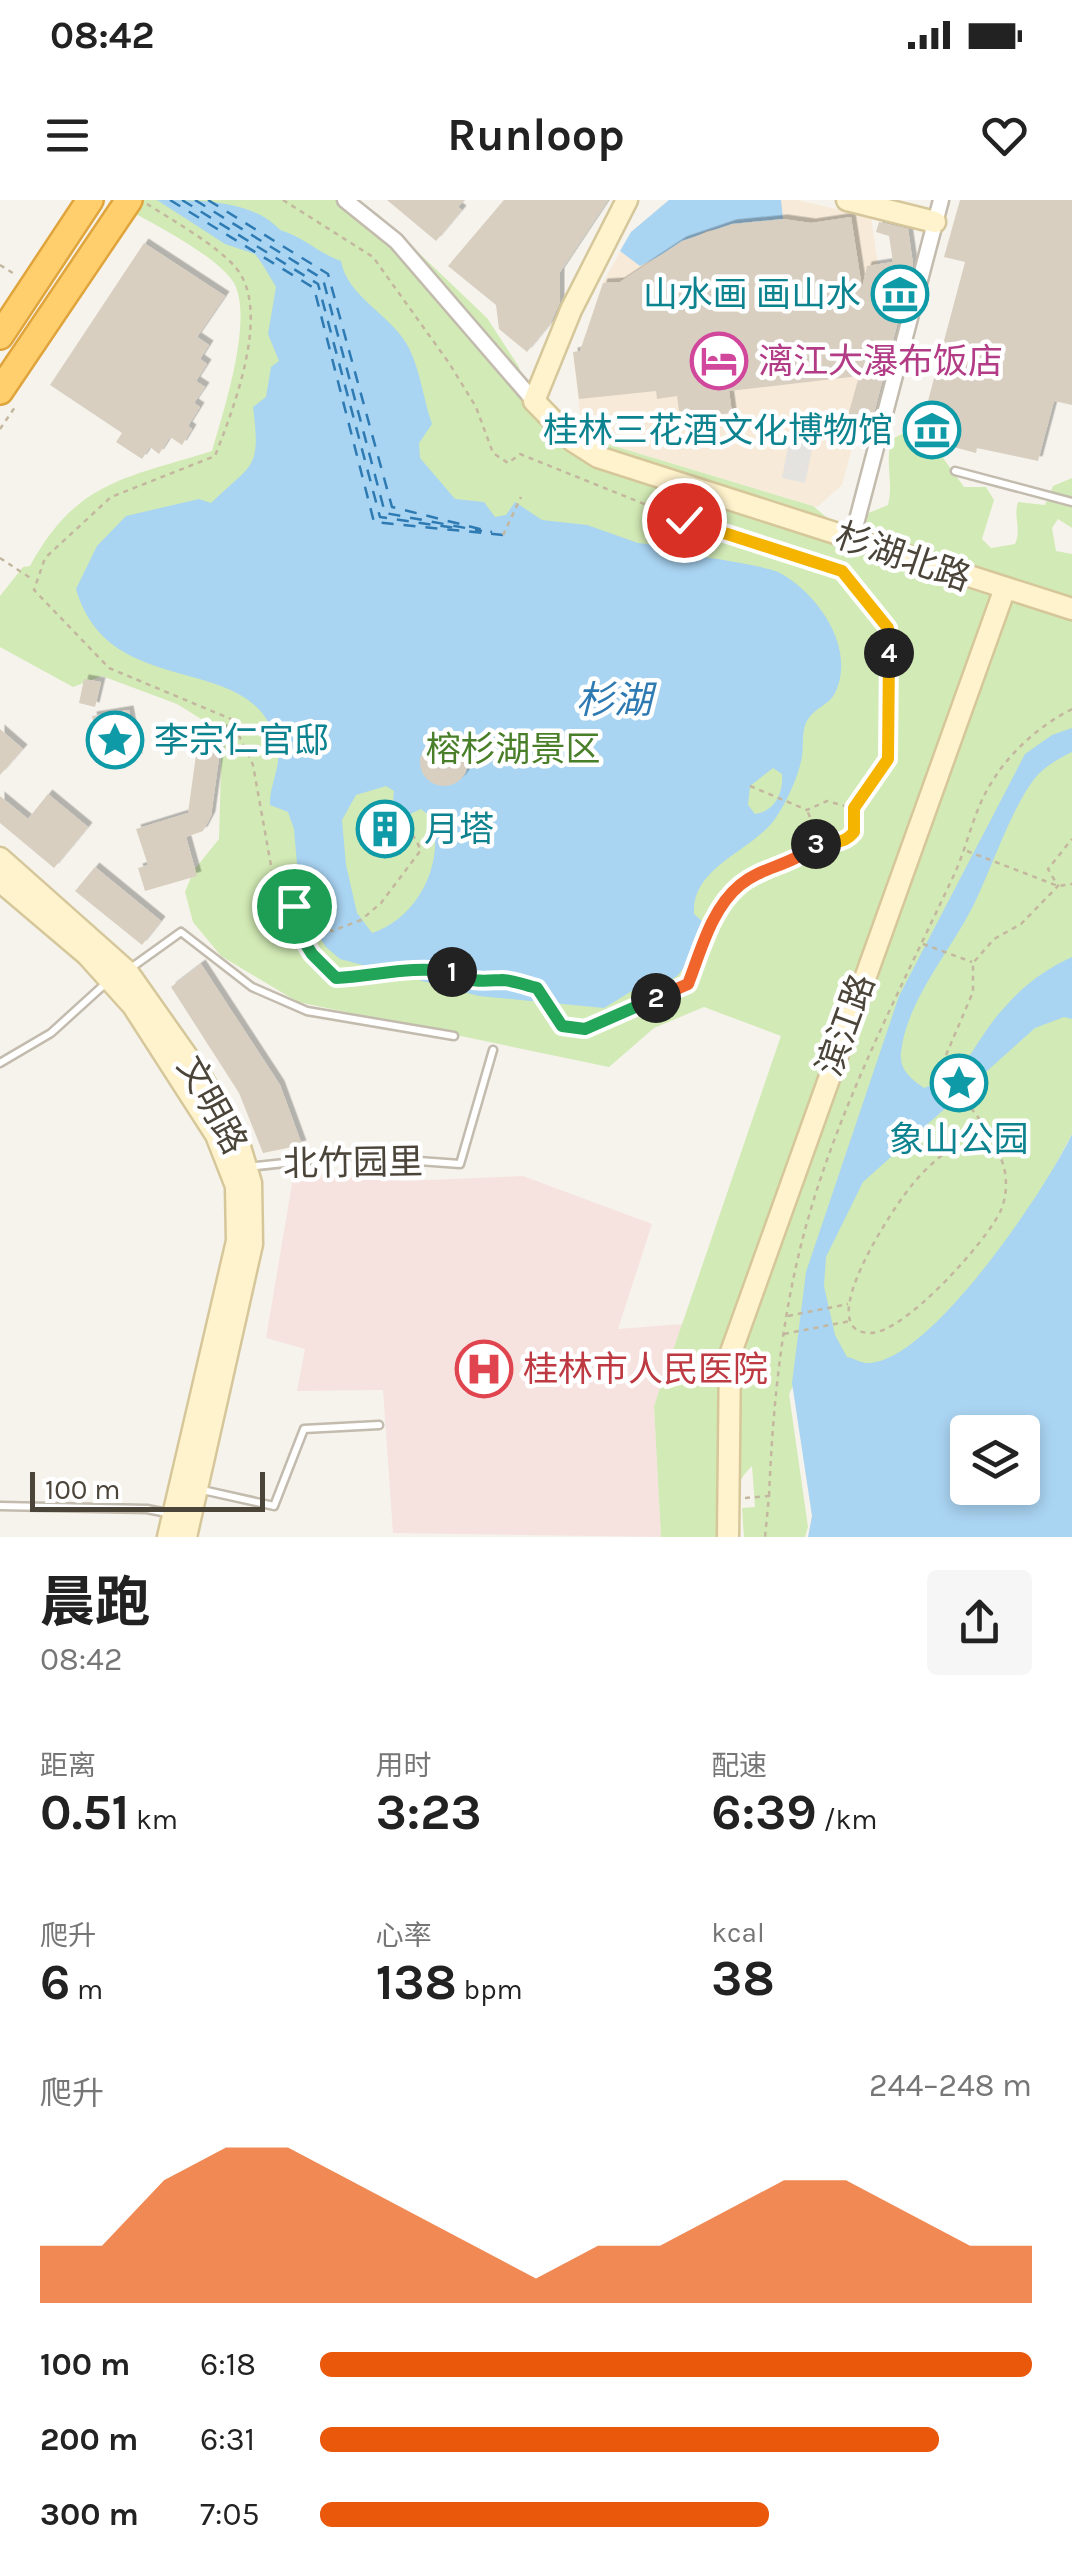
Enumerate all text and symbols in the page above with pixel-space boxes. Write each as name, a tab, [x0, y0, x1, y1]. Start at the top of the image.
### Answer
text: 08:42	[50, 13, 154, 58]
icon: menu	[40, 108, 95, 163]
icon: heart	[977, 108, 1032, 163]
text: Runloop	[447, 109, 625, 161]
museum icon: 山水画 画山水	[870, 264, 930, 324]
place label: 山水画 画山水	[643, 274, 861, 315]
hotel icon: 漓江大瀑布饭店	[689, 331, 749, 391]
place label: 漓江大瀑布饭店	[758, 341, 1003, 382]
museum icon: 桂林三花酒文化博物馆	[902, 400, 962, 460]
place label: 桂林三花酒文化博物馆	[543, 410, 893, 451]
pin	[642, 478, 727, 563]
icon: check	[657, 493, 712, 548]
street label: 杉湖北路	[830, 515, 976, 599]
pin: 4	[864, 628, 914, 678]
text: 4	[881, 636, 897, 669]
water label: 杉湖	[576, 678, 657, 723]
place icon: 李宗仁官邸	[85, 710, 145, 770]
place label: 李宗仁官邸	[154, 720, 329, 761]
park label: 榕杉湖景区	[425, 729, 601, 770]
building icon: 月塔	[355, 799, 415, 859]
place label: 月塔	[424, 809, 494, 850]
pin: 3	[791, 819, 841, 869]
text: 3	[807, 827, 825, 860]
pin	[252, 864, 337, 949]
icon: arrive	[267, 879, 322, 934]
pin: 1	[427, 947, 477, 997]
text: 1	[447, 955, 457, 988]
street label: 滨江路	[809, 969, 883, 1081]
pin: 2	[631, 973, 681, 1023]
text: 2	[648, 981, 664, 1014]
street label: 文明路	[169, 1049, 255, 1161]
place icon: 象山公园	[929, 1053, 989, 1113]
place label: 象山公园	[889, 1119, 1029, 1160]
street label: 北竹园里	[283, 1141, 423, 1185]
hospital icon: 桂林市人民医院	[454, 1339, 514, 1399]
place label: 桂林市人民医院	[523, 1349, 768, 1390]
map controls	[950, 1415, 1040, 1505]
button: layers	[950, 1415, 1040, 1505]
scale bar	[30, 1467, 265, 1512]
text: 100 m	[45, 1473, 120, 1506]
button: share	[927, 1570, 1032, 1675]
text: 晨跑	[40, 1571, 150, 1635]
text: 08:42	[40, 1641, 122, 1678]
text: 距离	[40, 1749, 96, 1782]
text: 用时	[376, 1749, 432, 1782]
text: 配速	[711, 1749, 767, 1782]
text: 0.51	[40, 1783, 129, 1842]
text: 3:23	[376, 1783, 482, 1842]
text: 6:39	[711, 1783, 817, 1842]
text: km	[129, 1803, 178, 1836]
text: /km	[817, 1803, 877, 1836]
text: kcal	[711, 1916, 765, 1949]
text: 爬升	[40, 1919, 96, 1952]
text: 心率	[376, 1919, 432, 1952]
text: 38	[711, 1949, 775, 2008]
text: 6	[40, 1953, 70, 2012]
text: 138	[376, 1953, 457, 2012]
text: m	[70, 1973, 103, 2006]
text: bpm	[457, 1973, 523, 2006]
text: 244–248 m	[869, 2067, 1032, 2104]
text: 爬升	[40, 2075, 104, 2112]
text: 100 m	[40, 2346, 130, 2383]
text: 6:18	[200, 2346, 256, 2383]
text: 200 m	[40, 2421, 138, 2458]
text: 6:31	[200, 2421, 255, 2458]
text: 300 m	[40, 2496, 139, 2533]
text: 7:05	[200, 2496, 259, 2533]

